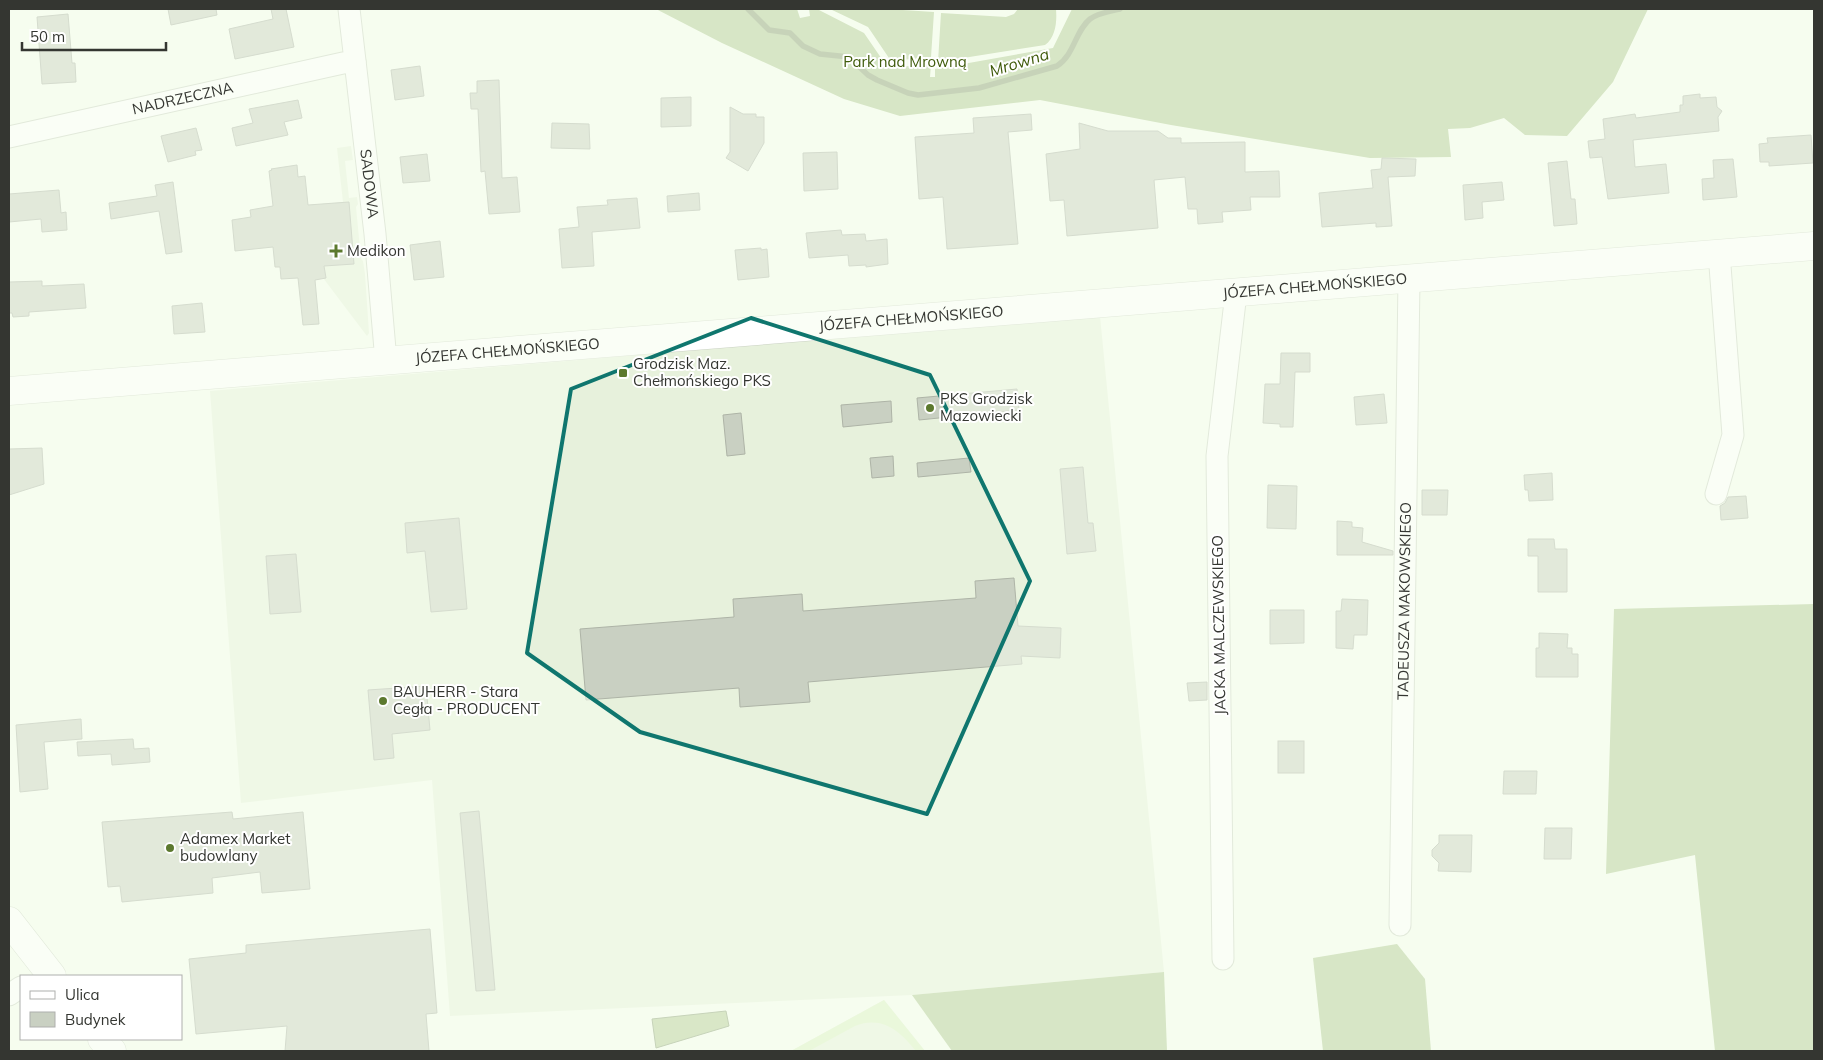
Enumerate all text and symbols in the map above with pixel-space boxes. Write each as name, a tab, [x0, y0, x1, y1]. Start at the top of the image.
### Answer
scale bar	[22, 20, 166, 52]
text: 50 m	[30, 27, 65, 46]
water label: Mrowna	[987, 43, 1052, 81]
park label: Park nad Mrowną	[843, 52, 967, 71]
street label: NADRZECZNA	[130, 78, 235, 118]
street label: SADOWA	[356, 148, 383, 220]
place label: Medikon	[347, 241, 406, 260]
marker: Medikon	[329, 244, 343, 258]
street label: JÓZEFA CHEŁMOŃSKIEGO	[1222, 269, 1408, 302]
street label: JÓZEFA CHEŁMOŃSKIEGO	[818, 301, 1004, 335]
street label: JÓZEFA CHEŁMOŃSKIEGO	[414, 334, 600, 367]
place label: Grodzisk Maz. Chełmońskiego PKS	[633, 354, 771, 390]
marker: Grodzisk Maz. Chełmońskiego PKS	[617, 367, 629, 379]
place label: PKS Grodzisk Mazowiecki	[940, 389, 1033, 425]
marker: PKS Grodzisk Mazowiecki	[924, 402, 936, 414]
street label: TADEUSZA MAKOWSKIEGO	[1393, 502, 1415, 700]
street label: JACKA MALCZEWSKIEGO	[1207, 535, 1230, 715]
place label: BAUHERR - Stara Cegła - PRODUCENT	[393, 682, 540, 718]
marker: BAUHERR - Stara Cegła - PRODUCENT	[377, 695, 389, 707]
place label: Adamex Market budowlany	[180, 829, 290, 865]
marker: Adamex Market budowlany	[164, 842, 176, 854]
legend	[20, 975, 182, 1040]
text: Ulica	[65, 985, 99, 1004]
text: Budynek	[65, 1010, 126, 1029]

